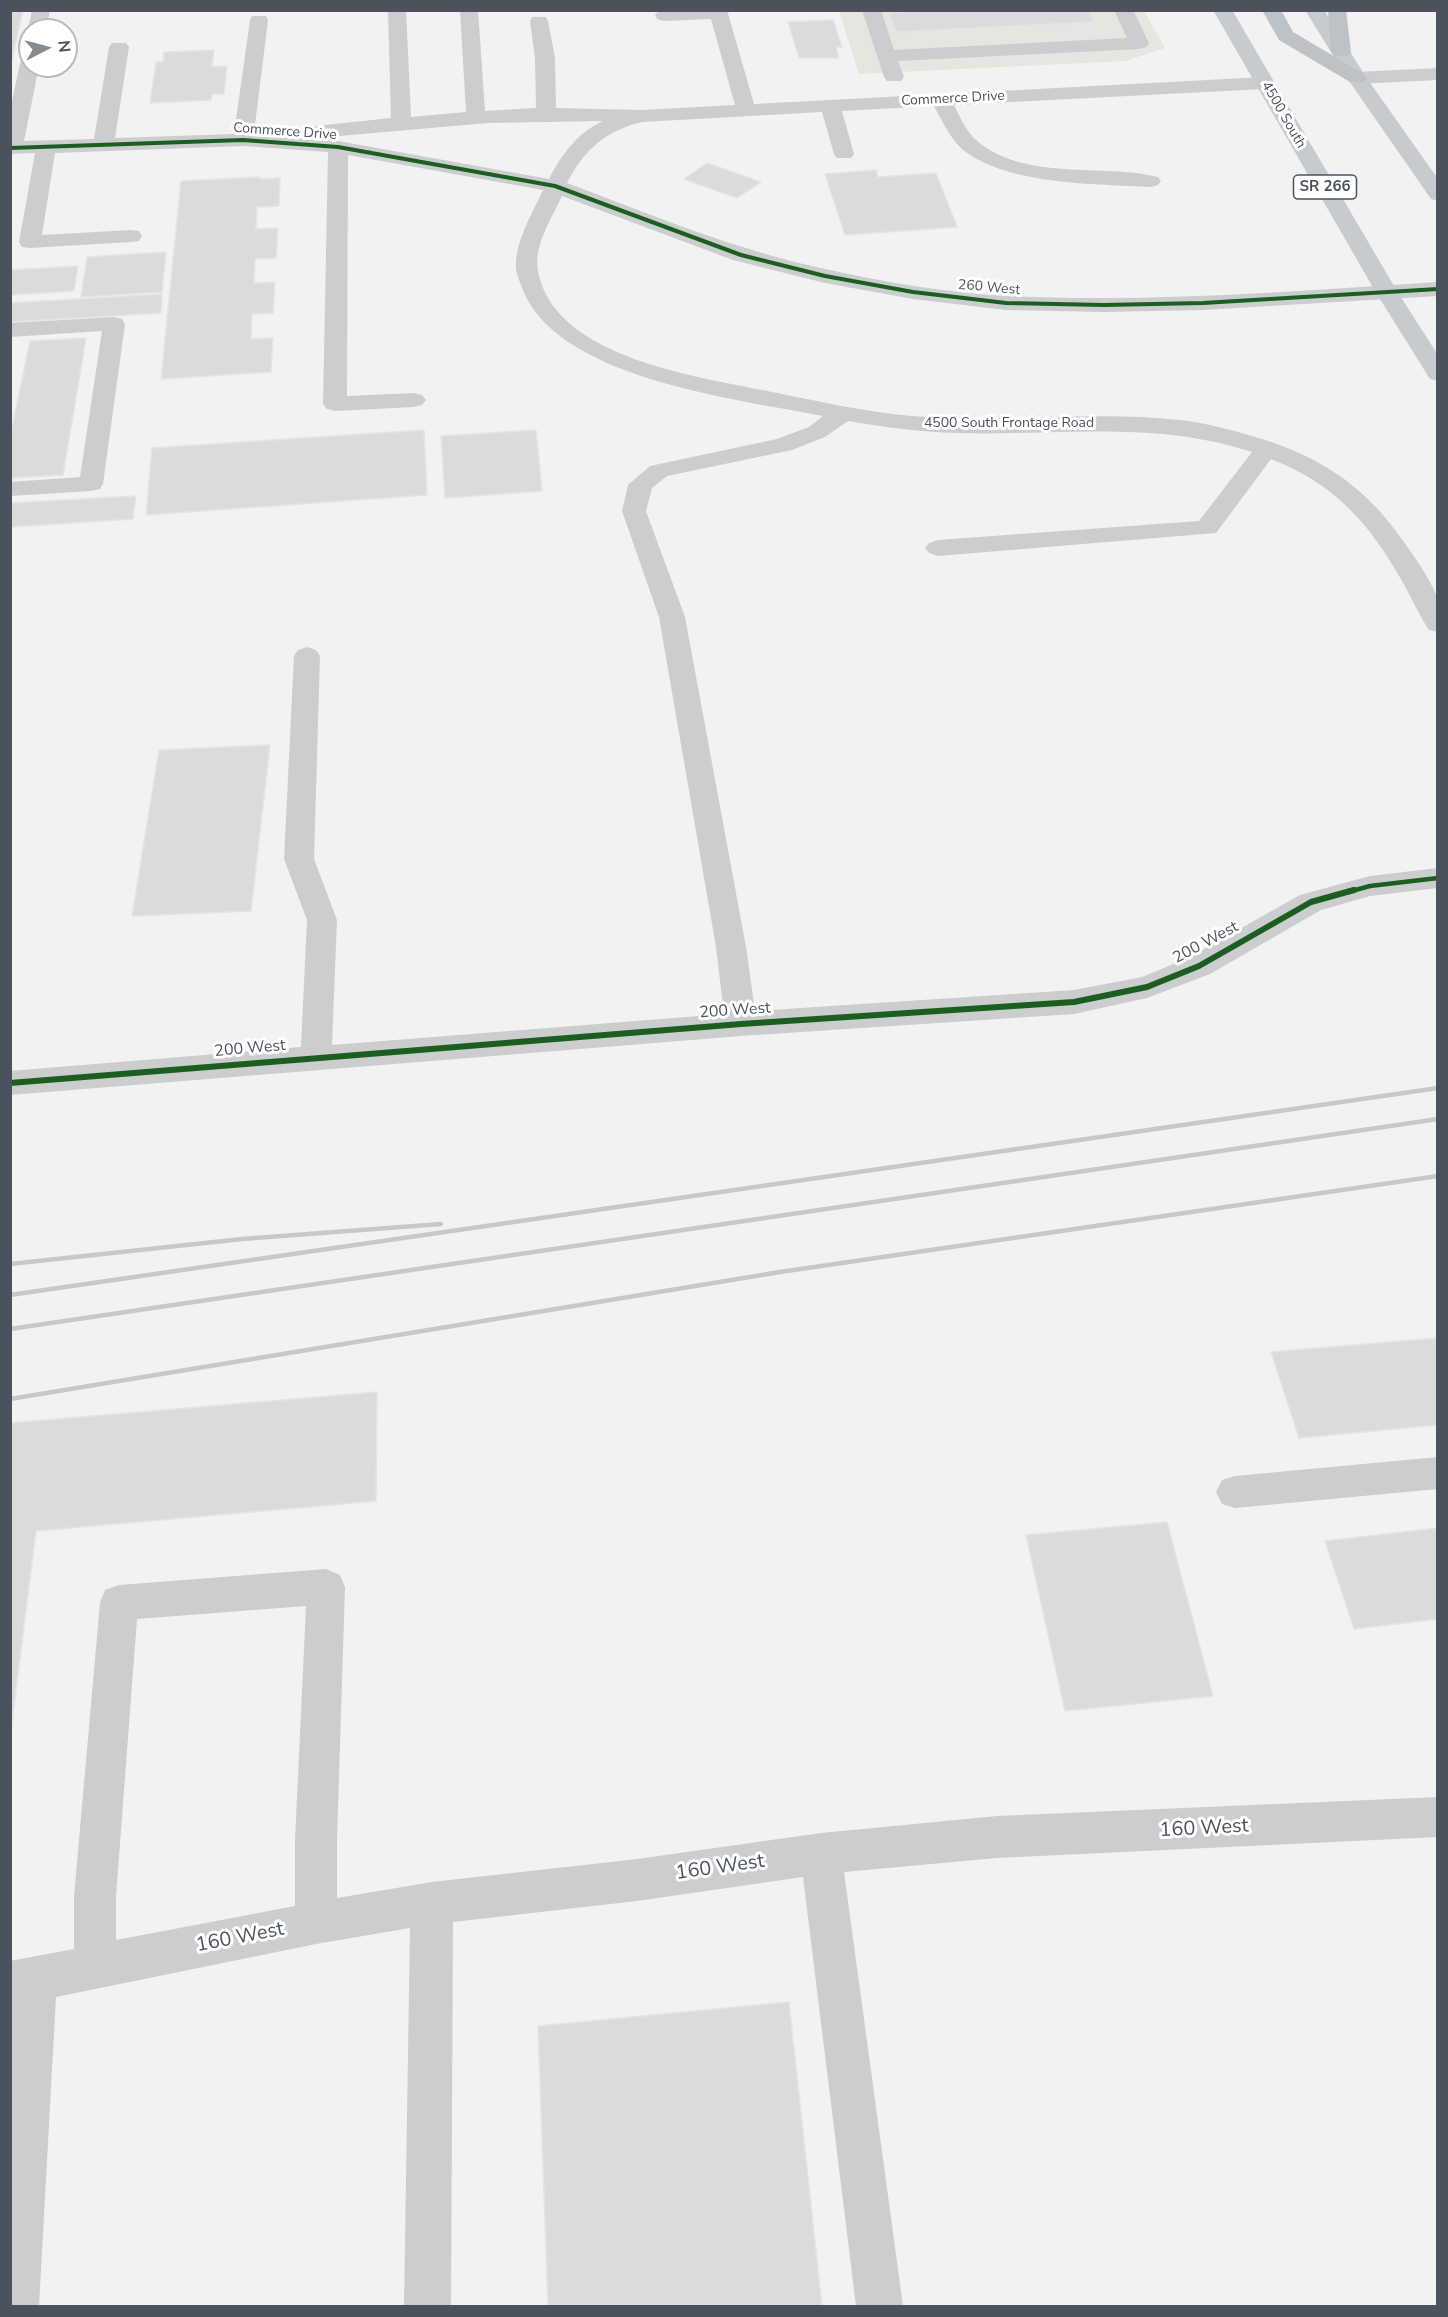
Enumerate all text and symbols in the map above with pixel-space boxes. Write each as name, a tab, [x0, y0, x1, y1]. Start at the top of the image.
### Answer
north arrow	[18, 18, 78, 78]
text: N	[52, 39, 75, 53]
street label: 4500 South	[1257, 79, 1309, 151]
street label: Commerce Drive	[901, 88, 1005, 110]
street label: Commerce Drive	[233, 120, 337, 144]
road number: SR 266	[1294, 175, 1356, 199]
street label: 260 West	[957, 277, 1021, 299]
street label: 4500 South Frontage Road	[924, 416, 1094, 432]
street label: 200 West	[1170, 918, 1242, 968]
street label: 200 West	[699, 999, 771, 1023]
street label: 200 West	[214, 1036, 286, 1062]
street label: 160 West	[1159, 1815, 1249, 1843]
street label: 160 West	[674, 1850, 766, 1886]
street label: 160 West	[194, 1918, 286, 1958]

